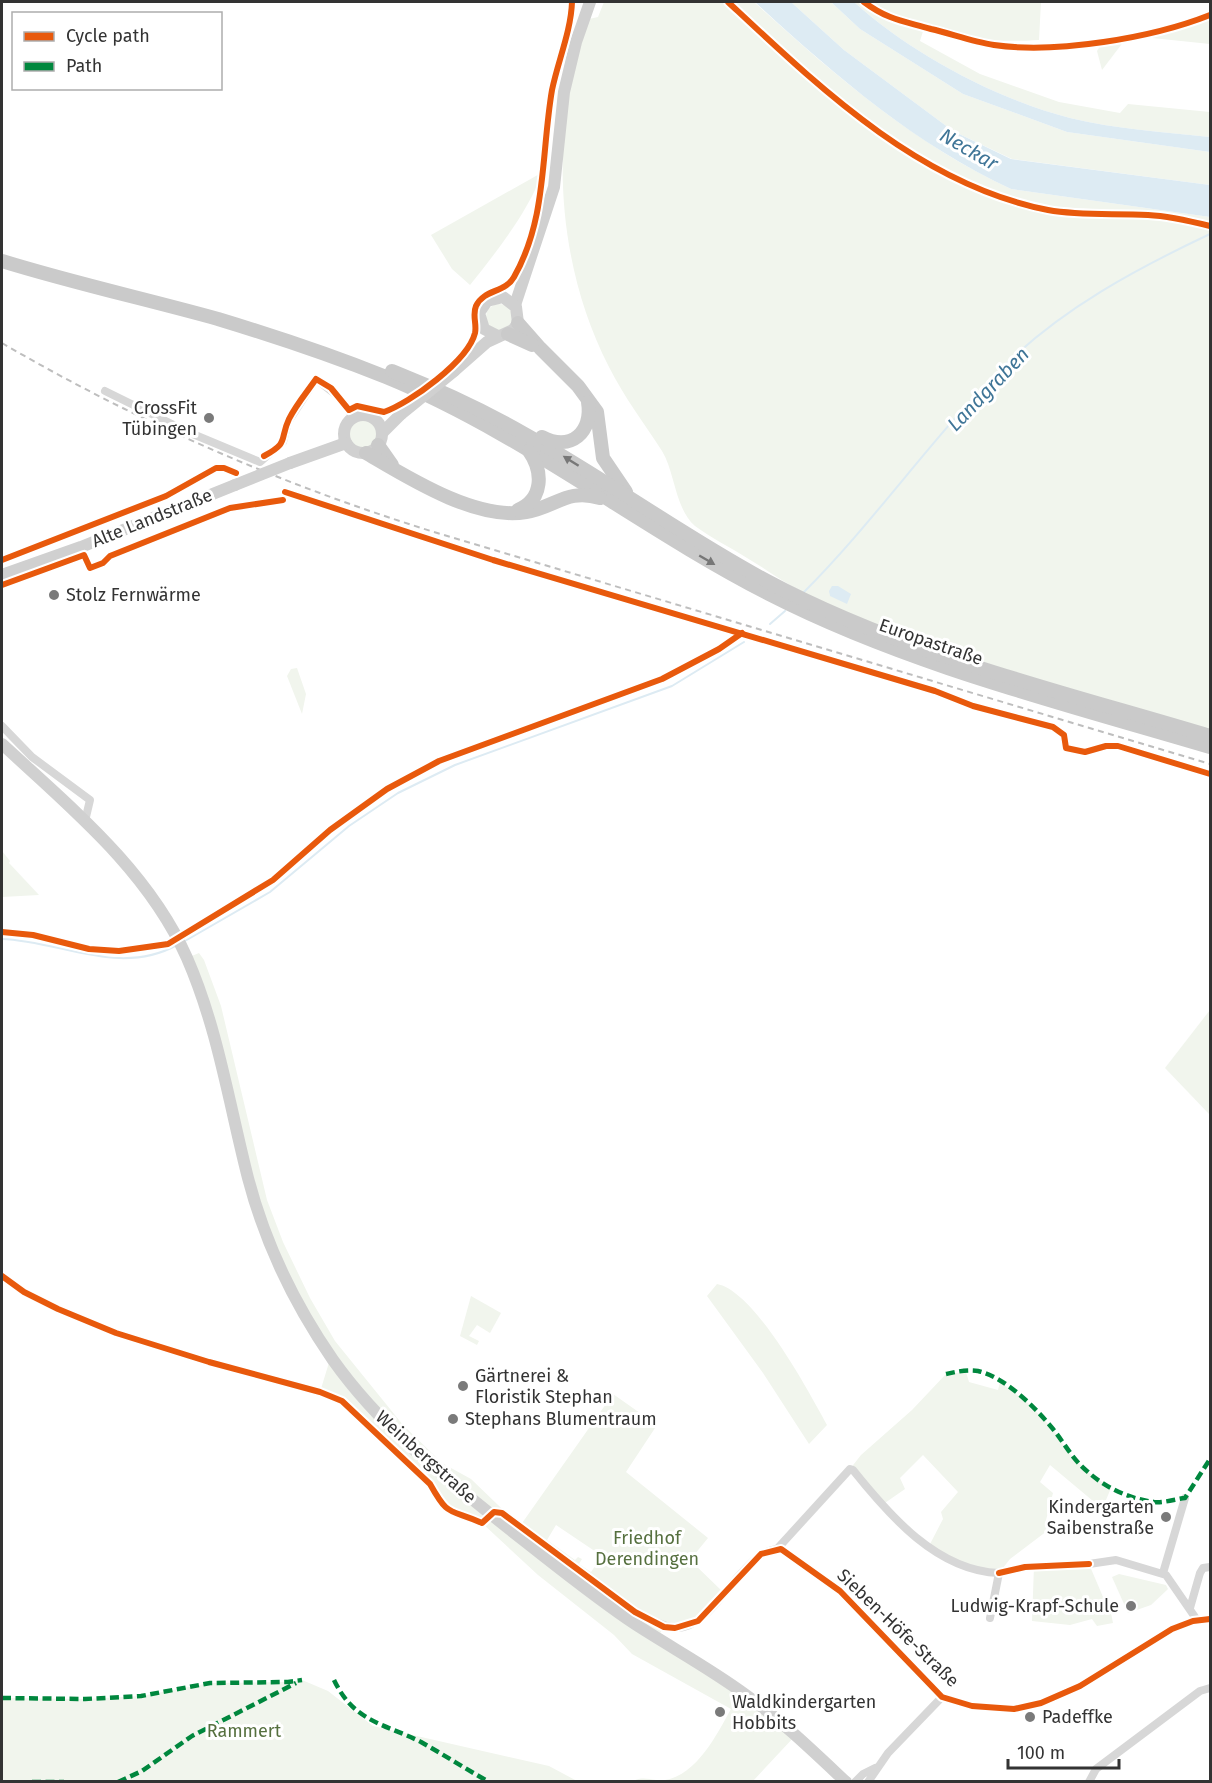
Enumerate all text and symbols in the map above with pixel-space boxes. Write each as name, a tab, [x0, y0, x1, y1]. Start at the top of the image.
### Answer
legend	[12, 12, 222, 90]
text: Cycle path	[66, 25, 150, 47]
text: Path	[66, 55, 102, 77]
water label: Neckar	[936, 123, 1004, 176]
water label: Landgraben	[942, 342, 1034, 436]
place label: CrossFit Tübingen	[122, 397, 197, 440]
marker: CrossFit Tübingen	[202, 411, 216, 425]
one-way arrow	[563, 455, 579, 466]
street label: Alte Landstraße	[89, 484, 215, 552]
one-way arrow	[699, 555, 716, 565]
place label: Stolz Fernwärme	[66, 584, 201, 606]
marker: Stolz Fernwärme	[47, 588, 61, 602]
street label: Europastraße	[876, 614, 986, 670]
place label: Gärtnerei & Floristik Stephan	[475, 1365, 613, 1408]
marker: Gärtnerei & Floristik Stephan	[456, 1379, 470, 1393]
street label: Weinbergstraße	[371, 1406, 481, 1508]
place label: Stephans Blumentraum	[465, 1408, 657, 1430]
marker: Stephans Blumentraum	[446, 1412, 460, 1426]
place label: Kindergarten Saibenstraße	[1047, 1496, 1154, 1539]
marker: Kindergarten Saibenstraße	[1159, 1510, 1173, 1524]
park label: Friedhof Derendingen	[595, 1527, 699, 1570]
street label: Sieben-Höfe-Straße	[833, 1564, 963, 1692]
place label: Ludwig-Krapf-Schule	[951, 1595, 1119, 1617]
marker: Ludwig-Krapf-Schule	[1124, 1599, 1138, 1613]
place label: Waldkindergarten Hobbits	[732, 1691, 876, 1734]
marker: Waldkindergarten Hobbits	[713, 1705, 727, 1719]
place label: Padeffke	[1042, 1706, 1113, 1728]
marker: Padeffke	[1023, 1710, 1037, 1724]
park label: Rammert	[207, 1720, 282, 1742]
scale bar	[1008, 1732, 1119, 1770]
text: 100 m	[1017, 1742, 1065, 1764]

